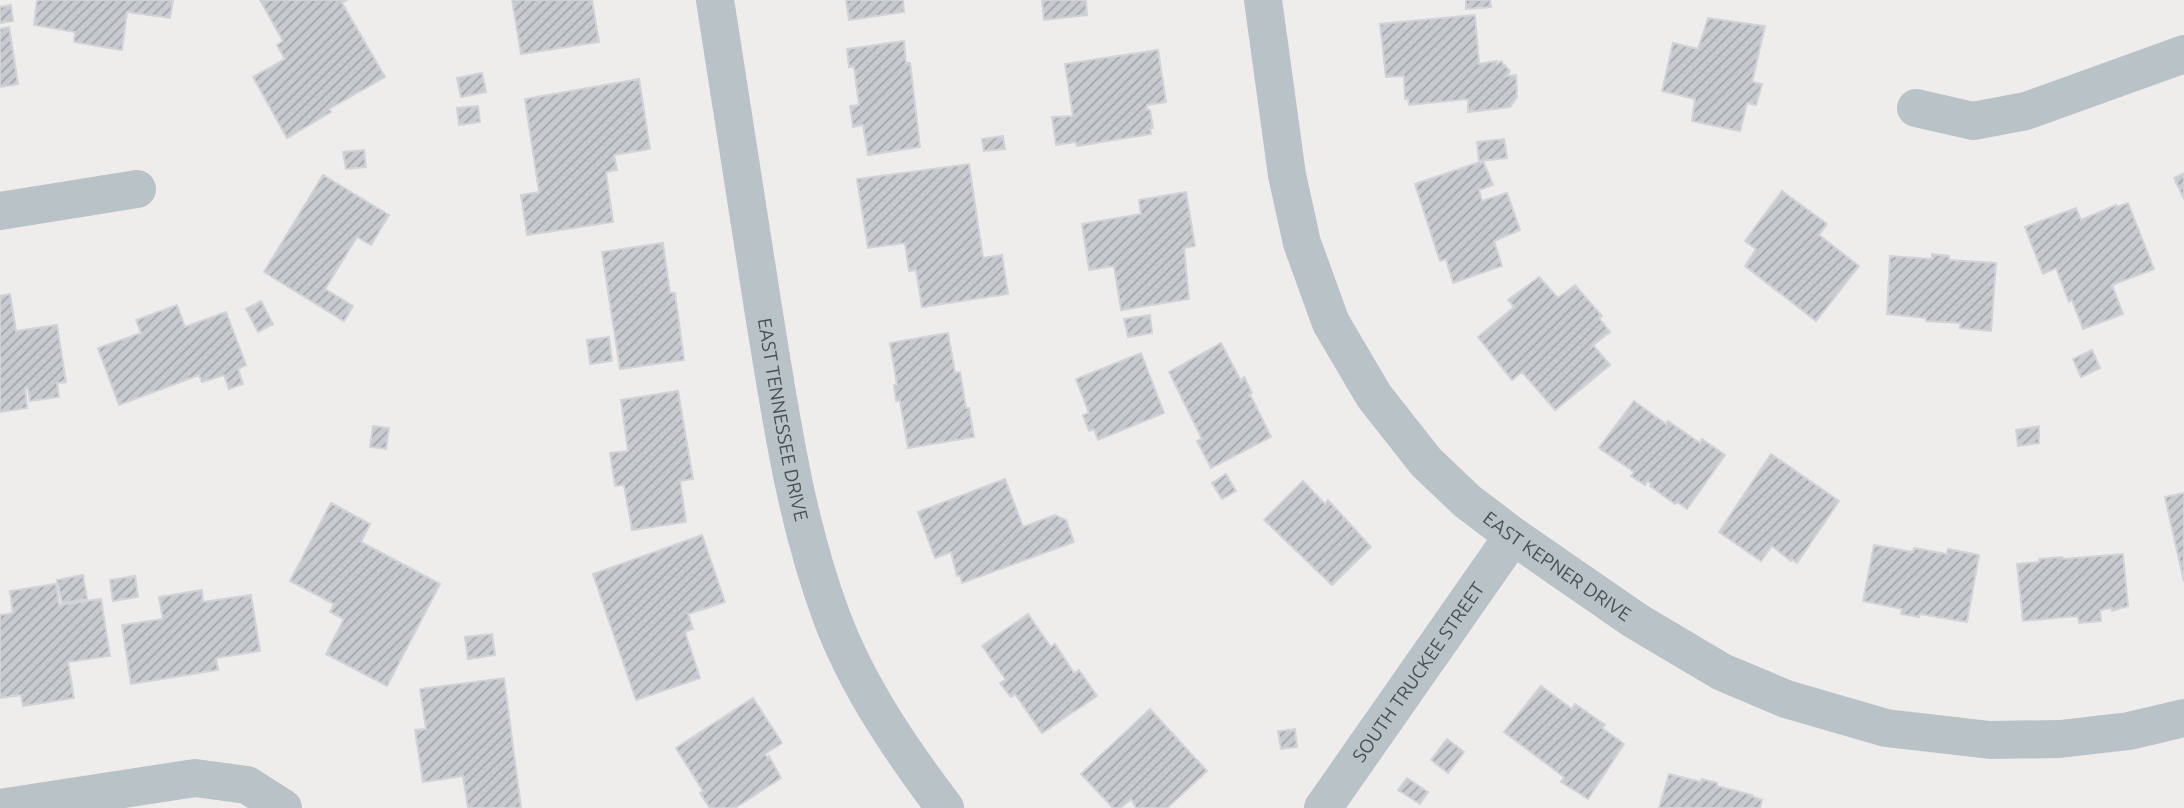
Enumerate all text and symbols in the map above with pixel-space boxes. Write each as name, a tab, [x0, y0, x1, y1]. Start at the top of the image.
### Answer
street label: EAST TENNESSEE DRIVE	[754, 316, 813, 523]
street label: EAST KEPNER DRIVE	[1479, 507, 1635, 625]
street label: SOUTH TRUCKEE STREET	[1348, 577, 1489, 766]

